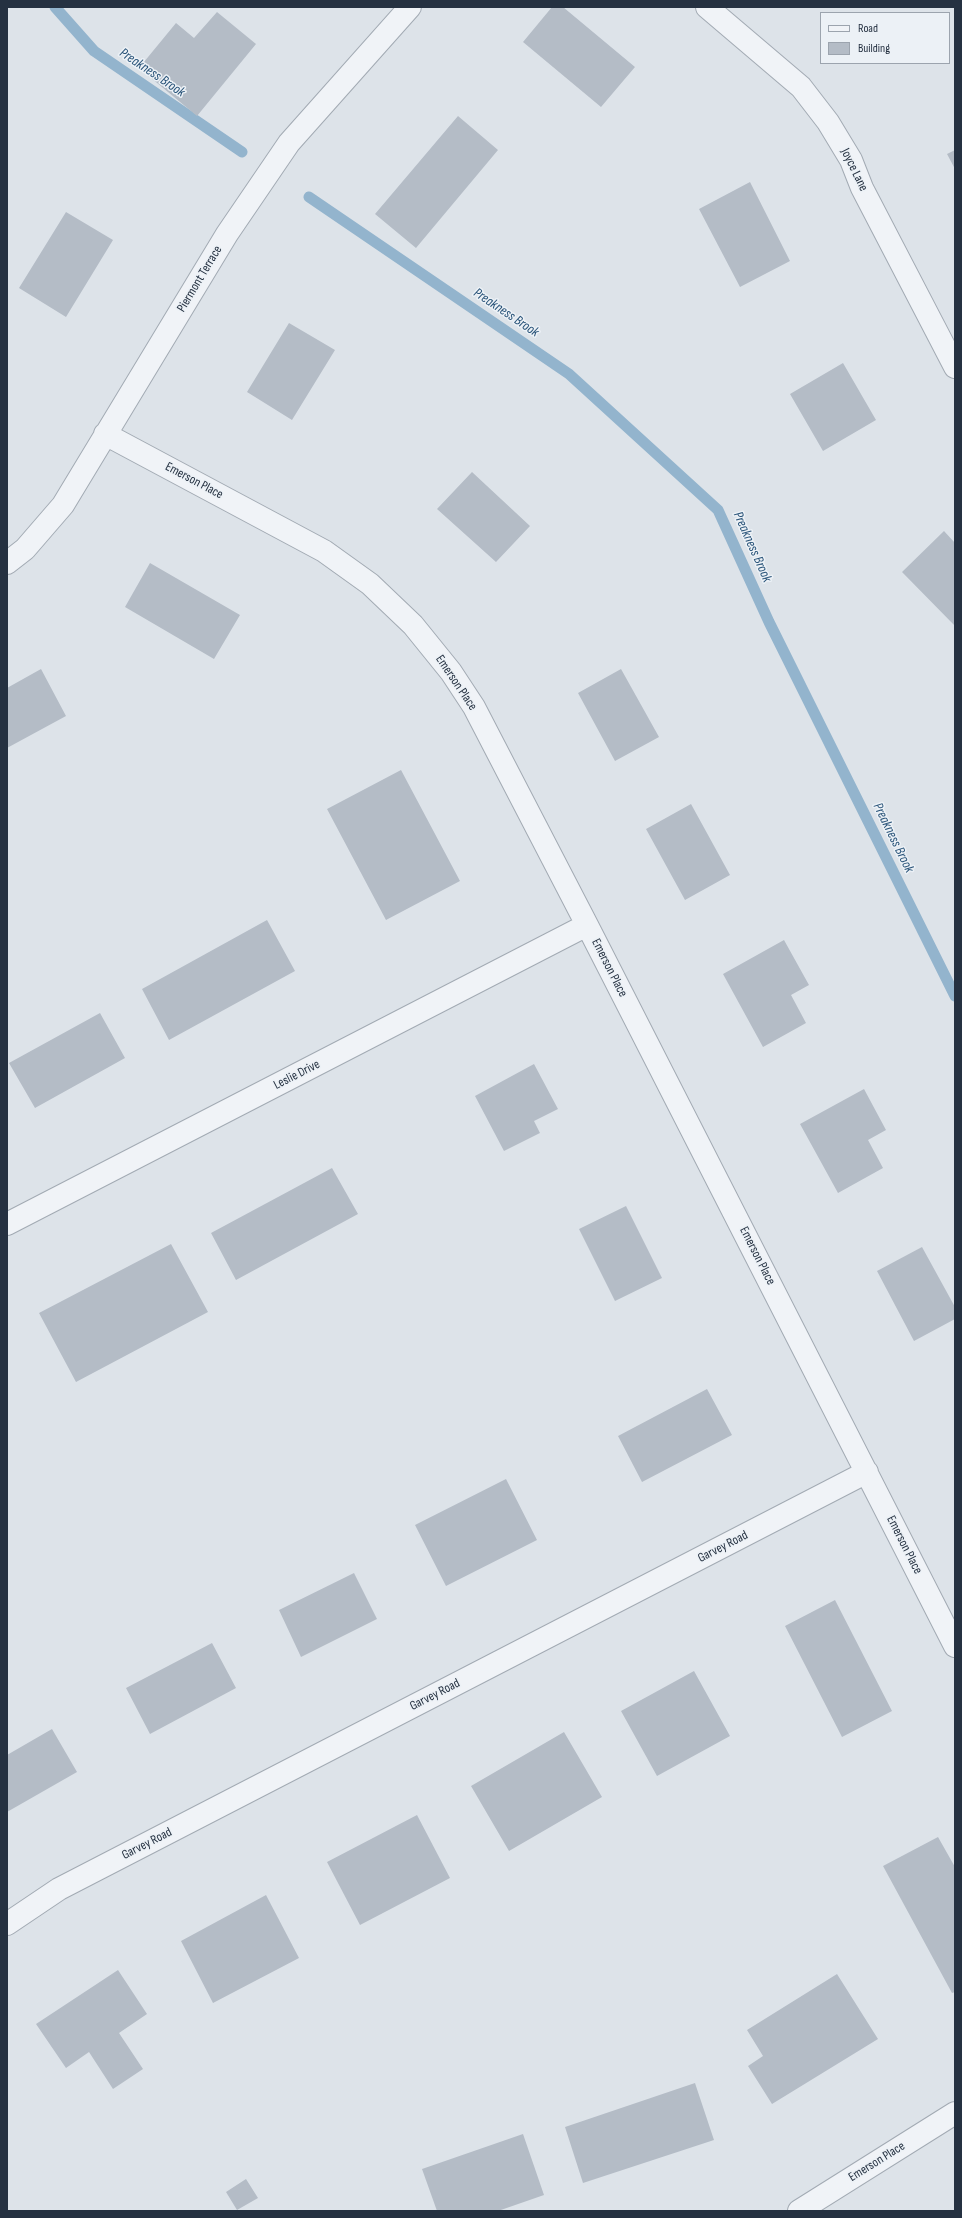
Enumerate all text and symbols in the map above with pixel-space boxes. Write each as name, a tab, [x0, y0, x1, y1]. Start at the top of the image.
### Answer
legend	[820, 12, 950, 64]
text: Road	[858, 21, 878, 36]
text: Building	[858, 41, 890, 56]
water label: Preakness Brook	[116, 45, 188, 101]
street label: Joyce Lane	[837, 146, 871, 194]
street label: Piermont Terrace	[174, 243, 226, 315]
water label: Preakness Brook	[470, 285, 542, 341]
street label: Emerson Place	[162, 459, 226, 503]
water label: Preakness Brook	[729, 509, 775, 585]
street label: Emerson Place	[432, 652, 480, 714]
water label: Preakness Brook	[869, 800, 917, 876]
street label: Emerson Place	[588, 936, 630, 1000]
street label: Leslie Drive	[271, 1057, 323, 1093]
street label: Emerson Place	[736, 1224, 778, 1288]
street label: Emerson Place	[883, 1513, 925, 1577]
street label: Garvey Road	[695, 1528, 751, 1566]
street label: Garvey Road	[407, 1676, 463, 1714]
street label: Garvey Road	[119, 1825, 175, 1863]
street label: Emerson Place	[846, 2139, 908, 2185]

